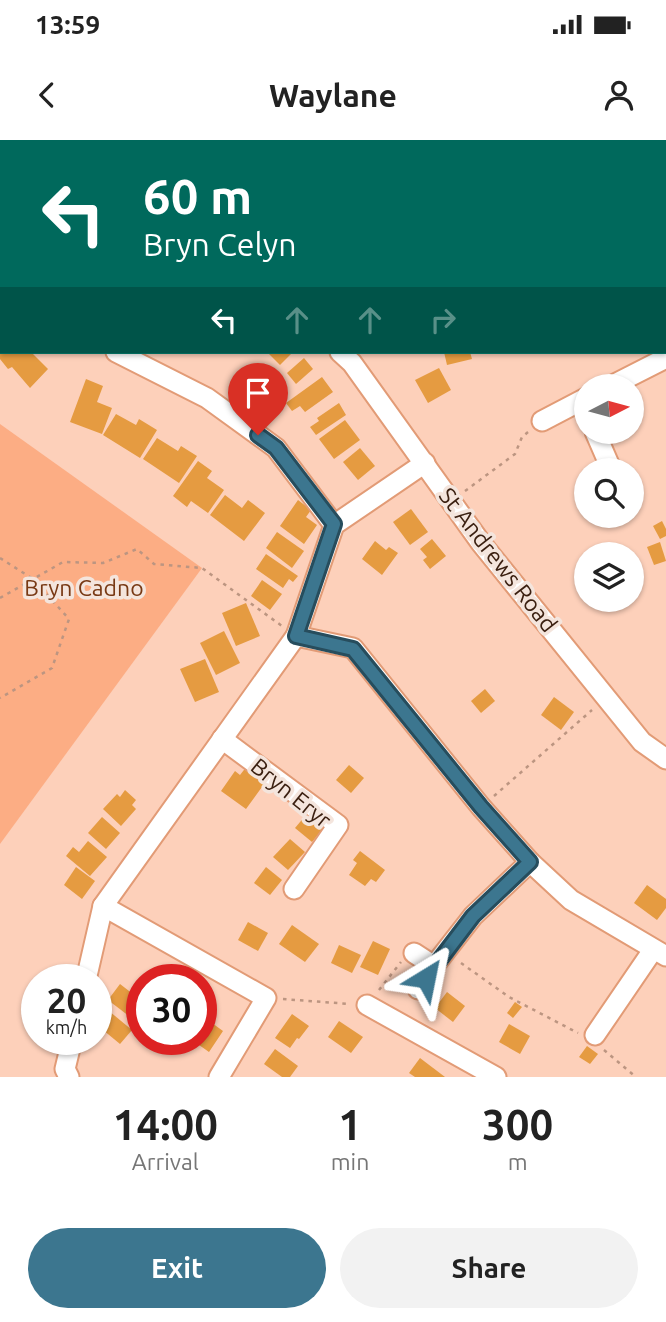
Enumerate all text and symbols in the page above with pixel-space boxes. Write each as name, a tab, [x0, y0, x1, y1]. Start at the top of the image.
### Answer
text: 13:59	[35, 10, 100, 39]
icon: back	[28, 76, 66, 114]
icon: person	[600, 76, 638, 114]
text: Waylane	[269, 77, 397, 113]
icon: left	[28, 168, 119, 259]
text: 60 m	[143, 168, 252, 223]
text: Bryn Celyn	[143, 226, 296, 262]
icon: left	[205, 301, 243, 339]
icon: ahead	[278, 301, 316, 339]
icon: ahead	[351, 301, 389, 339]
icon: right	[424, 301, 462, 339]
pin	[228, 363, 288, 435]
icon: arrive	[239, 374, 277, 412]
north arrow	[574, 374, 644, 444]
map controls	[574, 374, 644, 612]
button: search	[574, 458, 644, 528]
street label: St Andrews Road	[435, 483, 562, 636]
button: layers	[574, 542, 644, 612]
park label: Bryn Cadno	[24, 575, 144, 600]
street label: Bryn Eryr	[246, 753, 336, 832]
position arrow	[389, 941, 463, 1015]
speed limit sign: 30	[126, 964, 217, 1055]
text: 20	[47, 980, 86, 1020]
text: km/h	[46, 1017, 87, 1037]
text: 14:00	[113, 1101, 218, 1148]
text: 1	[338, 1101, 362, 1148]
text: 300	[482, 1101, 553, 1148]
text: Arrival	[132, 1149, 199, 1174]
text: min	[331, 1149, 369, 1174]
text: m	[508, 1149, 528, 1174]
button: Exit	[28, 1228, 326, 1308]
button: Share	[340, 1228, 638, 1308]

